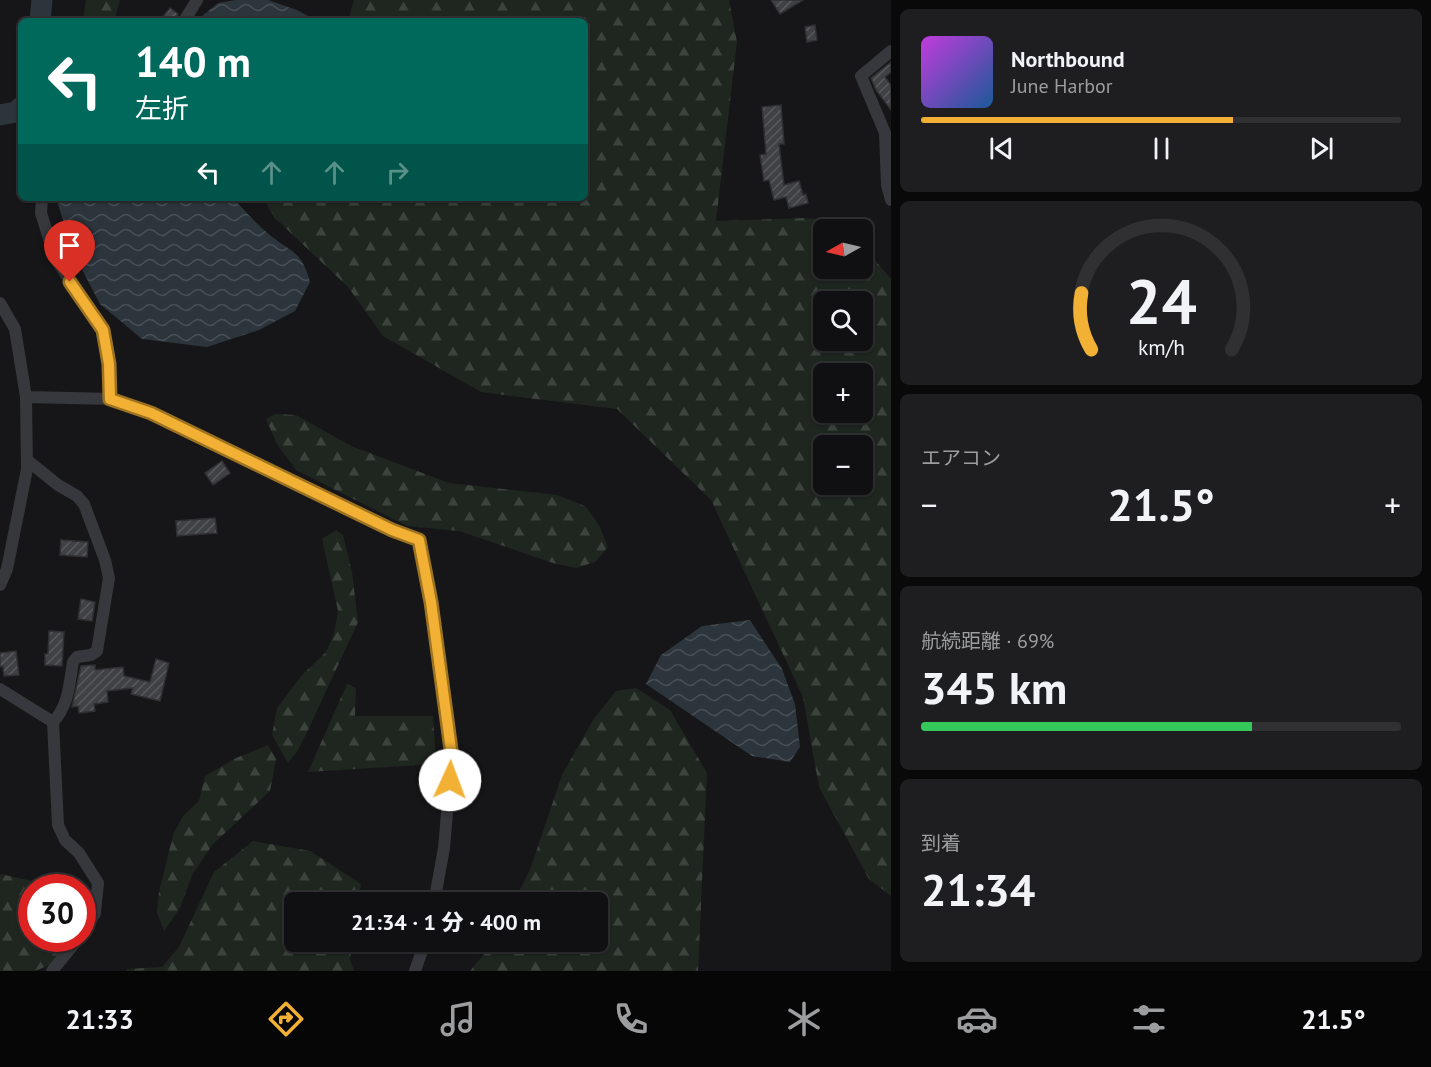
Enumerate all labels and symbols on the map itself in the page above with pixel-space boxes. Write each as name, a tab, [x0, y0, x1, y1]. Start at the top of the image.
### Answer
north arrow	[813, 219, 873, 279]
pin	[44, 220, 95, 282]
position arrow	[418, 748, 482, 812]
speed limit sign: 30	[18, 874, 96, 952]

